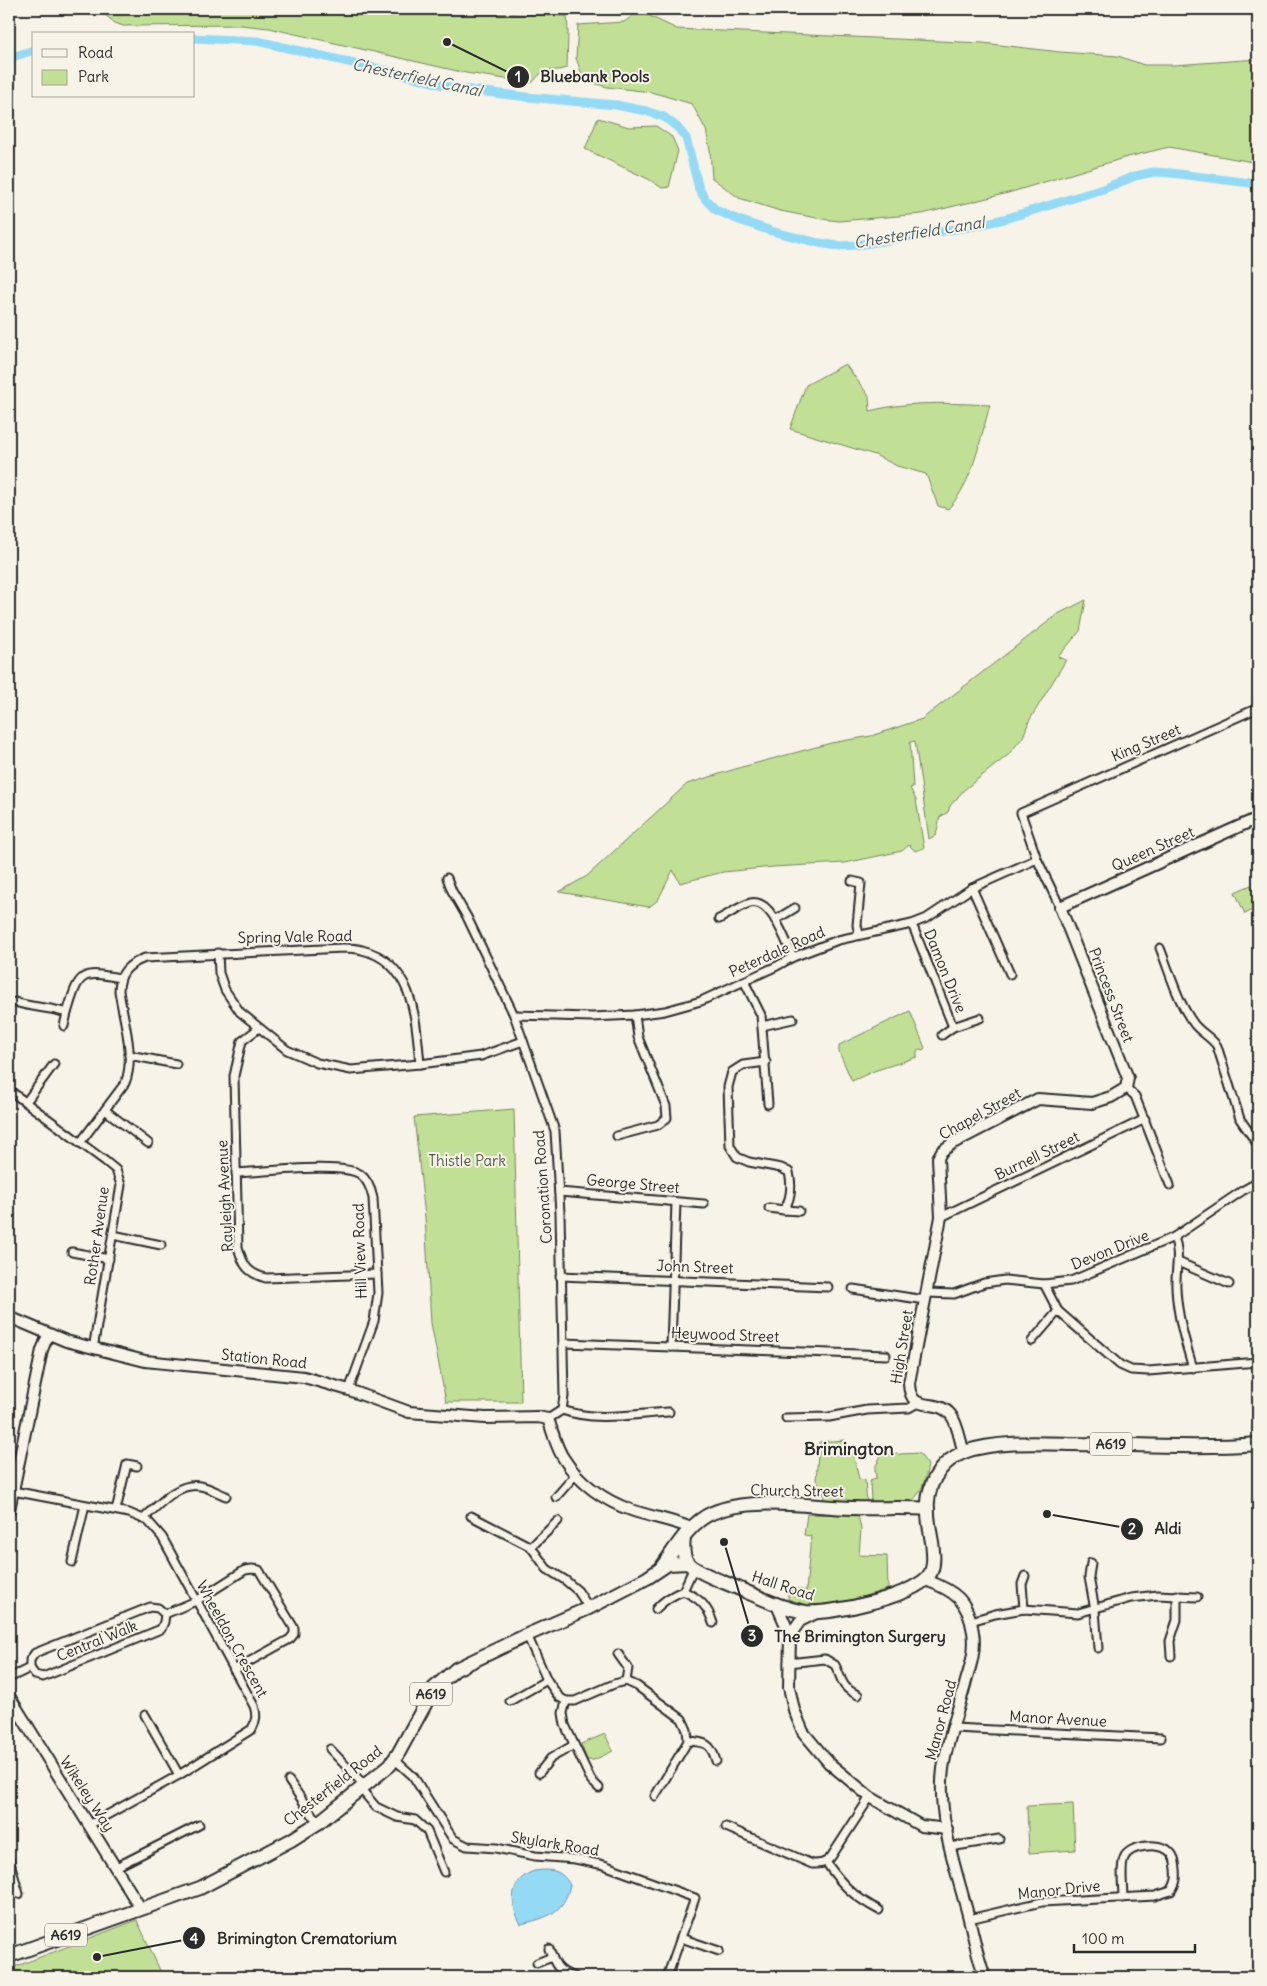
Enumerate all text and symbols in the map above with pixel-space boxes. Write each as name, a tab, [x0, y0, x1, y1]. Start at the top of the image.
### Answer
legend	[32, 32, 195, 98]
text: Road	[78, 43, 113, 62]
water label: Chesterfield Canal	[350, 54, 486, 101]
callout: Bluebank Pools	[506, 61, 660, 92]
text: Bluebank Pools	[540, 66, 650, 86]
text: Park	[78, 67, 109, 86]
text: 1	[515, 67, 521, 86]
water label: Chesterfield Canal	[852, 211, 988, 252]
street label: King Street	[1108, 719, 1183, 766]
street label: Queen Street	[1109, 822, 1197, 875]
street label: Peterdale Road	[726, 922, 828, 981]
street label: Spring Vale Road	[238, 926, 353, 947]
street label: Damon Drive	[920, 926, 971, 1015]
street label: Princess Street	[1085, 945, 1138, 1045]
street label: Chapel Street	[935, 1083, 1024, 1144]
street label: Burnell Street	[991, 1127, 1082, 1184]
street label: Coronation Road	[529, 1129, 556, 1245]
street label: Rayleigh Avenue	[212, 1140, 237, 1253]
park label: Thistle Park	[428, 1151, 506, 1170]
street label: George Street	[586, 1170, 680, 1197]
street label: Rother Avenue	[80, 1185, 113, 1287]
street label: Hill View Road	[348, 1203, 371, 1299]
street label: Devon Drive	[1068, 1225, 1151, 1274]
street label: John Street	[656, 1256, 734, 1277]
street label: High Street	[886, 1309, 917, 1385]
street label: Heywood Street	[671, 1323, 779, 1346]
street label: Station Road	[220, 1345, 308, 1372]
road number: A619	[1090, 1432, 1132, 1456]
district label: Brimington	[804, 1437, 895, 1460]
street label: Church Street	[750, 1480, 844, 1501]
callout: Aldi	[1120, 1513, 1191, 1544]
text: Aldi	[1155, 1518, 1181, 1538]
text: 2	[1128, 1519, 1136, 1538]
street label: Hall Road	[749, 1566, 817, 1605]
street label: Wheeldon Crescent	[192, 1577, 272, 1701]
street label: Central Walk	[54, 1616, 140, 1665]
callout: The Brimington Surgery	[739, 1620, 956, 1651]
text: 3	[748, 1626, 756, 1645]
text: The Brimington Surgery	[774, 1626, 946, 1647]
street label: Manor Road	[921, 1677, 960, 1762]
road number: A619	[410, 1682, 452, 1706]
street label: Manor Avenue	[1009, 1706, 1107, 1731]
street label: Chesterfield Road	[280, 1741, 386, 1830]
street label: Wikeley Way	[56, 1752, 119, 1835]
street label: Skylark Road	[510, 1827, 601, 1860]
street label: Manor Drive	[1017, 1876, 1101, 1903]
scale bar	[1074, 1921, 1196, 1953]
callout: Brimington Crematorium	[182, 1923, 407, 1954]
road number: A619	[45, 1924, 87, 1946]
text: Brimington Crematorium	[217, 1928, 397, 1949]
text: 4	[190, 1929, 199, 1948]
text: 100 m	[1082, 1929, 1124, 1948]

